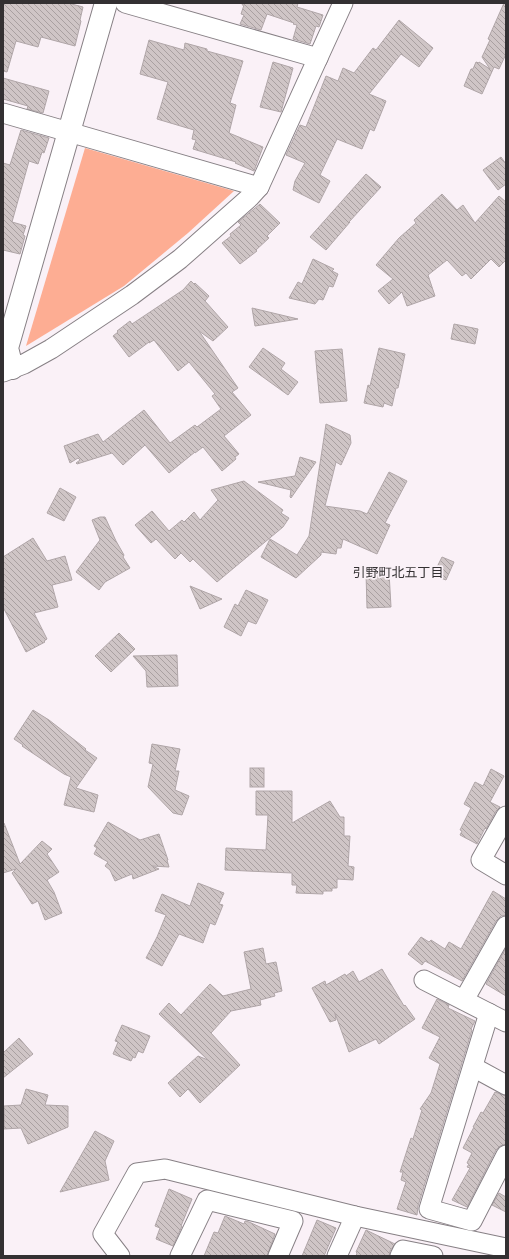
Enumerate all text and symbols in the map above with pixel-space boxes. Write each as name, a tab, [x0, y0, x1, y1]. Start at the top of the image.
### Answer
district label: 引野町北五丁目	[352, 565, 444, 580]

